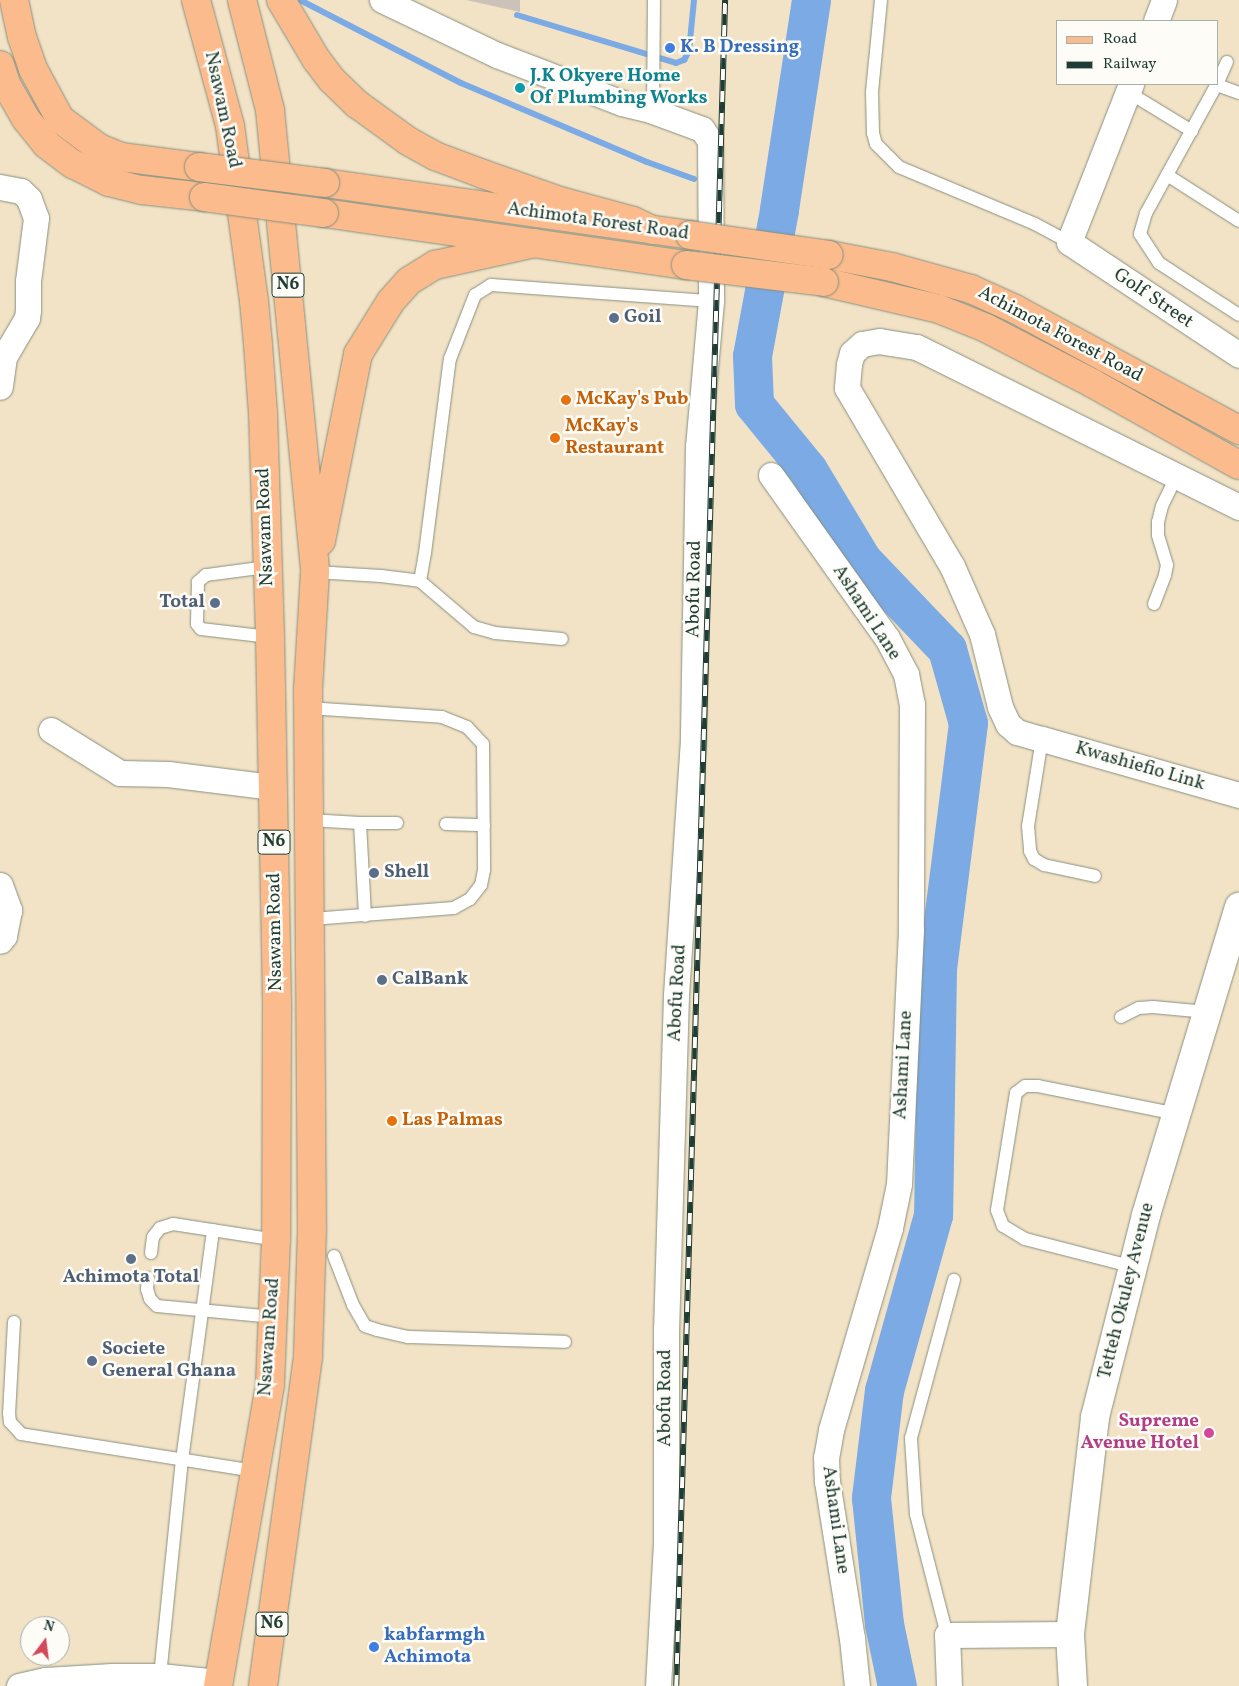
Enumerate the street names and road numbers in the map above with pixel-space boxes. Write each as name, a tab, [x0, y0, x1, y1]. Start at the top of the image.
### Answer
street label: Nsawam Road	[198, 50, 246, 170]
street label: Achimota Forest Road	[506, 198, 690, 246]
street label: Golf Street	[1109, 265, 1197, 333]
road number: N6	[270, 270, 306, 300]
street label: Achimota Forest Road	[974, 282, 1146, 388]
street label: Nsawam Road	[253, 467, 279, 587]
street label: Abofu Road	[683, 540, 707, 638]
street label: Ashami Lane	[827, 561, 905, 665]
street label: Kwashiefio Link	[1073, 738, 1207, 796]
road number: N6	[256, 826, 292, 858]
street label: Nsawam Road	[264, 872, 288, 992]
street label: Abofu Road	[664, 944, 692, 1042]
street label: Ashami Lane	[890, 1010, 918, 1120]
street label: Tetteh Okuley Avenue	[1094, 1200, 1160, 1382]
street label: Nsawam Road	[254, 1277, 286, 1397]
street label: Abofu Road	[655, 1349, 677, 1447]
street label: Ashami Lane	[816, 1464, 854, 1576]
road number: N6	[254, 1608, 290, 1640]

